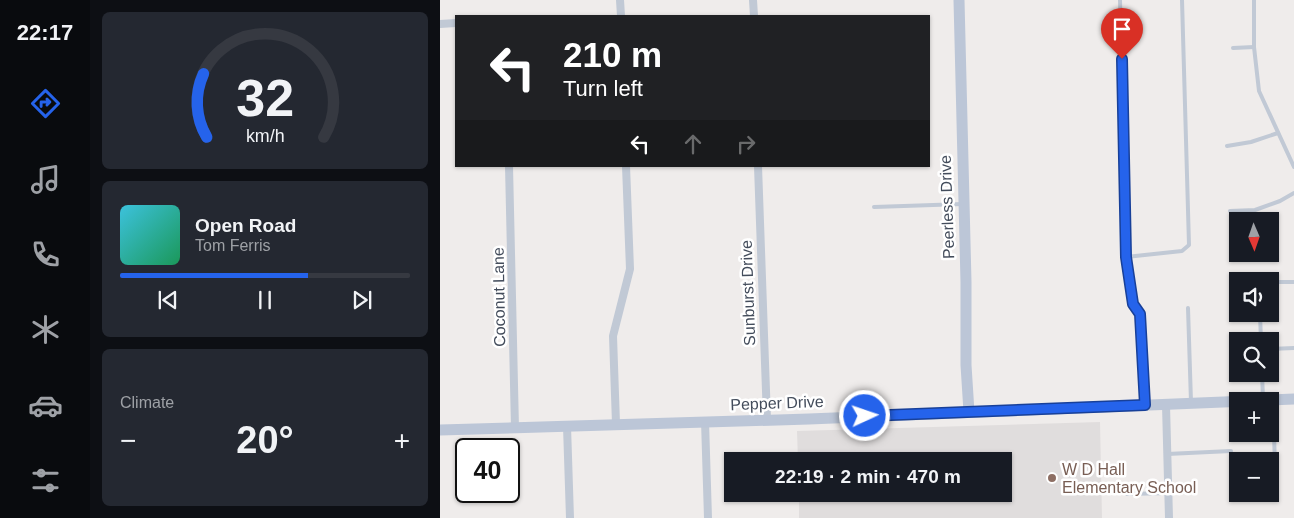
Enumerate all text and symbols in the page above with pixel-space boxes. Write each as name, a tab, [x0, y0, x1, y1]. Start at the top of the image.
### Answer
pin	[1101, 8, 1143, 59]
icon: arrive	[1108, 15, 1136, 43]
text: 22:17	[17, 20, 73, 45]
icon: left	[480, 35, 545, 100]
text: 210 m	[563, 35, 662, 74]
text: 32	[236, 69, 294, 127]
text: Turn left	[563, 76, 643, 101]
icon: directions	[28, 86, 63, 121]
text: km/h	[246, 126, 284, 146]
icon: left	[626, 130, 654, 158]
icon: ahead	[679, 130, 707, 158]
icon: right	[732, 130, 760, 158]
street label: Peerless Drive	[937, 155, 957, 259]
icon: music	[28, 162, 63, 197]
north arrow	[1229, 212, 1279, 262]
map controls	[1229, 212, 1279, 502]
text: Open Road	[195, 215, 296, 236]
icon: phone	[28, 237, 63, 272]
text: Tom Ferris	[195, 237, 271, 254]
street label: Sunburst Drive	[738, 240, 758, 346]
street label: Coconut Lane	[490, 247, 508, 347]
button: sound	[1229, 272, 1279, 322]
icon: previous	[154, 286, 182, 314]
icon: pause	[251, 286, 279, 314]
icon: next	[348, 286, 376, 314]
icon: climate	[28, 312, 63, 347]
button: search	[1229, 332, 1279, 382]
icon: car	[28, 388, 63, 423]
position arrow	[838, 389, 890, 441]
button: +	[1229, 392, 1279, 442]
street label: Pepper Drive	[730, 393, 824, 413]
text: Climate	[120, 394, 174, 411]
text: 20°	[236, 419, 294, 461]
text: −	[120, 425, 136, 456]
text: +	[394, 425, 410, 456]
speed limit sign: 40	[455, 438, 520, 503]
button: −	[1229, 452, 1279, 502]
place label: W D Hall Elementary School	[1062, 461, 1196, 496]
icon: filters	[28, 463, 63, 498]
text: 22:19 · 2 min · 470 m	[775, 466, 961, 487]
marker: W D Hall Elementary School	[1046, 472, 1058, 484]

